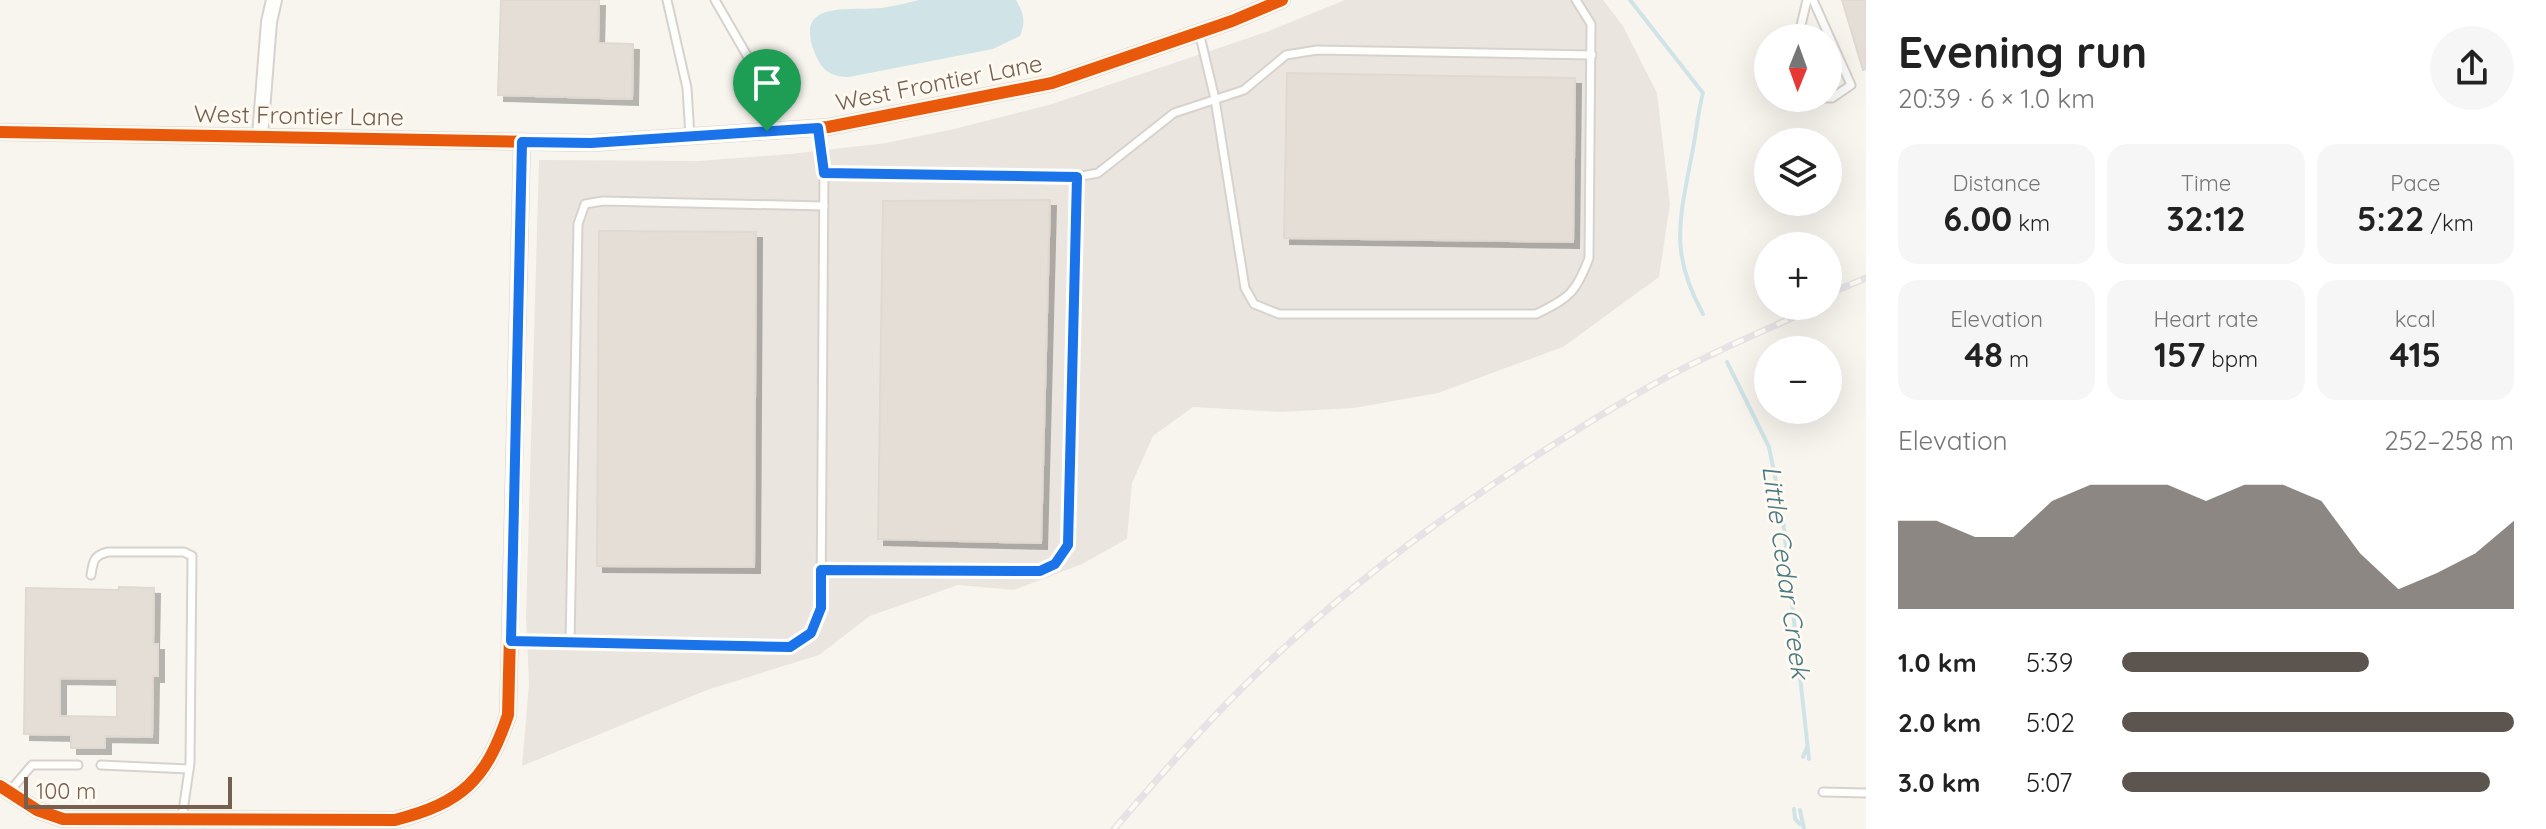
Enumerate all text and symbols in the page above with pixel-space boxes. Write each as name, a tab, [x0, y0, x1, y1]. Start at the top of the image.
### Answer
north arrow	[1754, 24, 1842, 112]
map controls	[1754, 24, 1842, 424]
text: Evening run	[1898, 24, 2147, 79]
button: share	[2430, 26, 2514, 110]
street label: West Frontier Lane	[833, 47, 1045, 117]
pin	[733, 49, 801, 131]
icon: arrive	[745, 61, 789, 105]
text: 20:39 · 6 × 1.0 km	[1898, 82, 2095, 115]
street label: West Frontier Lane	[194, 98, 404, 132]
button: layers	[1754, 128, 1842, 216]
text: Distance	[1953, 169, 2041, 197]
text: Time	[2181, 169, 2231, 197]
text: Pace	[2390, 169, 2440, 197]
text: 6.00	[1943, 197, 2012, 240]
text: 32:12	[2166, 197, 2246, 240]
text: 5:22	[2357, 197, 2424, 240]
text: km	[2012, 209, 2050, 237]
text: /km	[2424, 209, 2474, 237]
button: +	[1754, 232, 1842, 320]
text: Elevation	[1950, 305, 2043, 333]
text: Heart rate	[2154, 305, 2258, 333]
text: kcal	[2395, 305, 2436, 333]
text: 48	[1964, 333, 2003, 376]
text: 157	[2154, 333, 2205, 376]
text: 415	[2389, 333, 2441, 376]
button: −	[1754, 336, 1842, 424]
text: m	[2003, 345, 2029, 373]
text: bpm	[2205, 345, 2258, 373]
text: Elevation	[1898, 424, 2008, 457]
text: 252–258 m	[2384, 424, 2514, 457]
water label: Little Cedar Creek	[1755, 463, 1818, 683]
text: 1.0 km	[1898, 646, 1977, 679]
text: 5:39	[2026, 646, 2073, 679]
text: 2.0 km	[1898, 706, 1981, 739]
text: 5:02	[2026, 706, 2075, 739]
text: 3.0 km	[1898, 766, 1980, 799]
text: 5:07	[2026, 766, 2072, 799]
scale bar	[24, 773, 232, 809]
text: 100 m	[36, 777, 96, 805]

